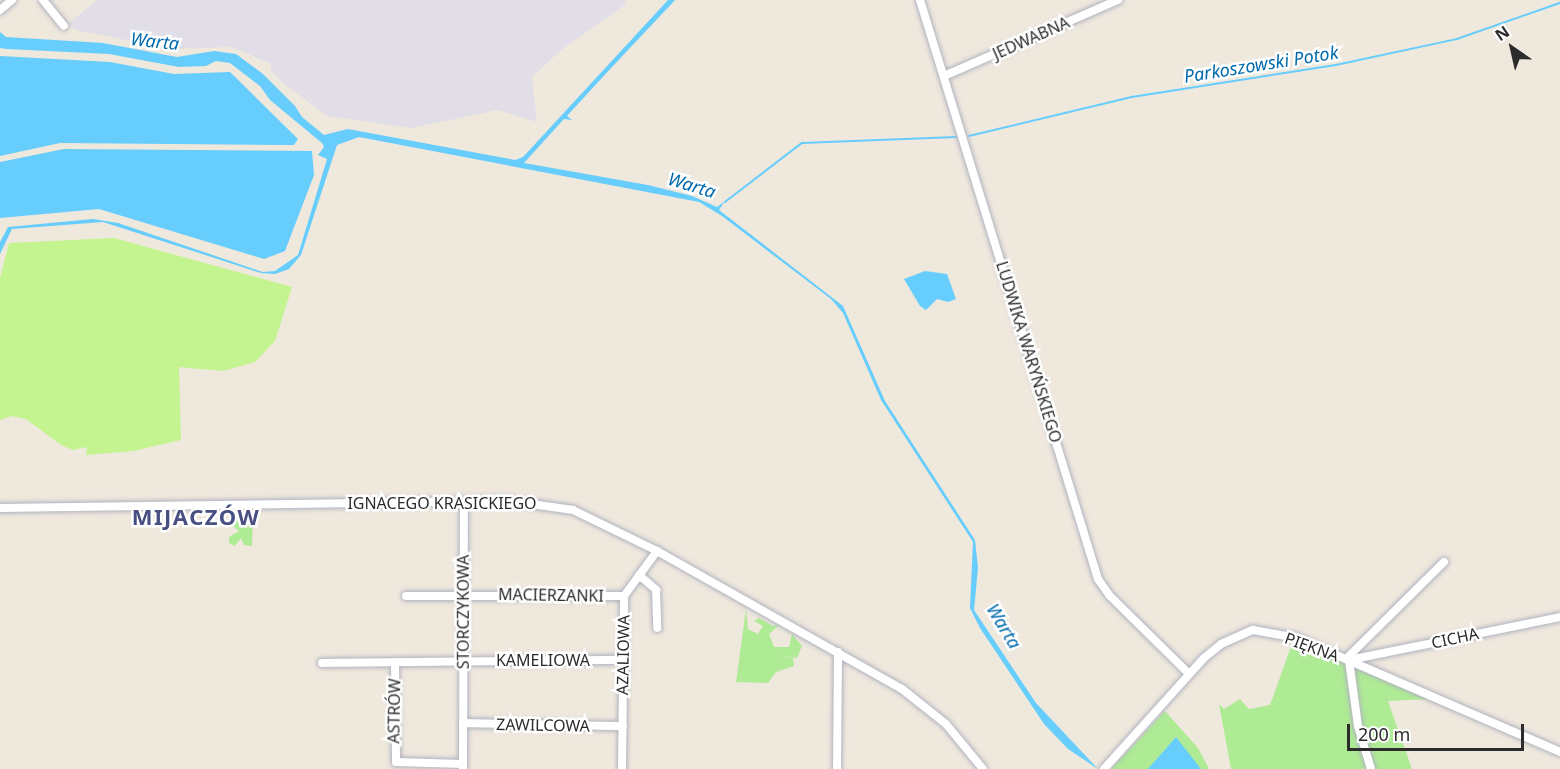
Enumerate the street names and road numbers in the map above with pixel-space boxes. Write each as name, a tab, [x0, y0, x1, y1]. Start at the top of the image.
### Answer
street label: JEDWABNA	[990, 13, 1072, 63]
street label: LUDWIKA WARYŃSKIEGO	[992, 259, 1066, 445]
street label: IGNACEGO KRASICKIEGO	[347, 493, 537, 513]
street label: STORCZYKOWA	[453, 555, 473, 669]
street label: MACIERZANKI	[498, 584, 604, 606]
street label: AZALIOWA	[613, 615, 633, 695]
street label: CICHA	[1430, 624, 1480, 652]
street label: PIĘKNA	[1282, 628, 1342, 666]
street label: KAMELIOWA	[496, 650, 590, 670]
street label: ASTRÓW	[384, 678, 404, 744]
street label: ZAWILCOWA	[496, 715, 590, 735]

